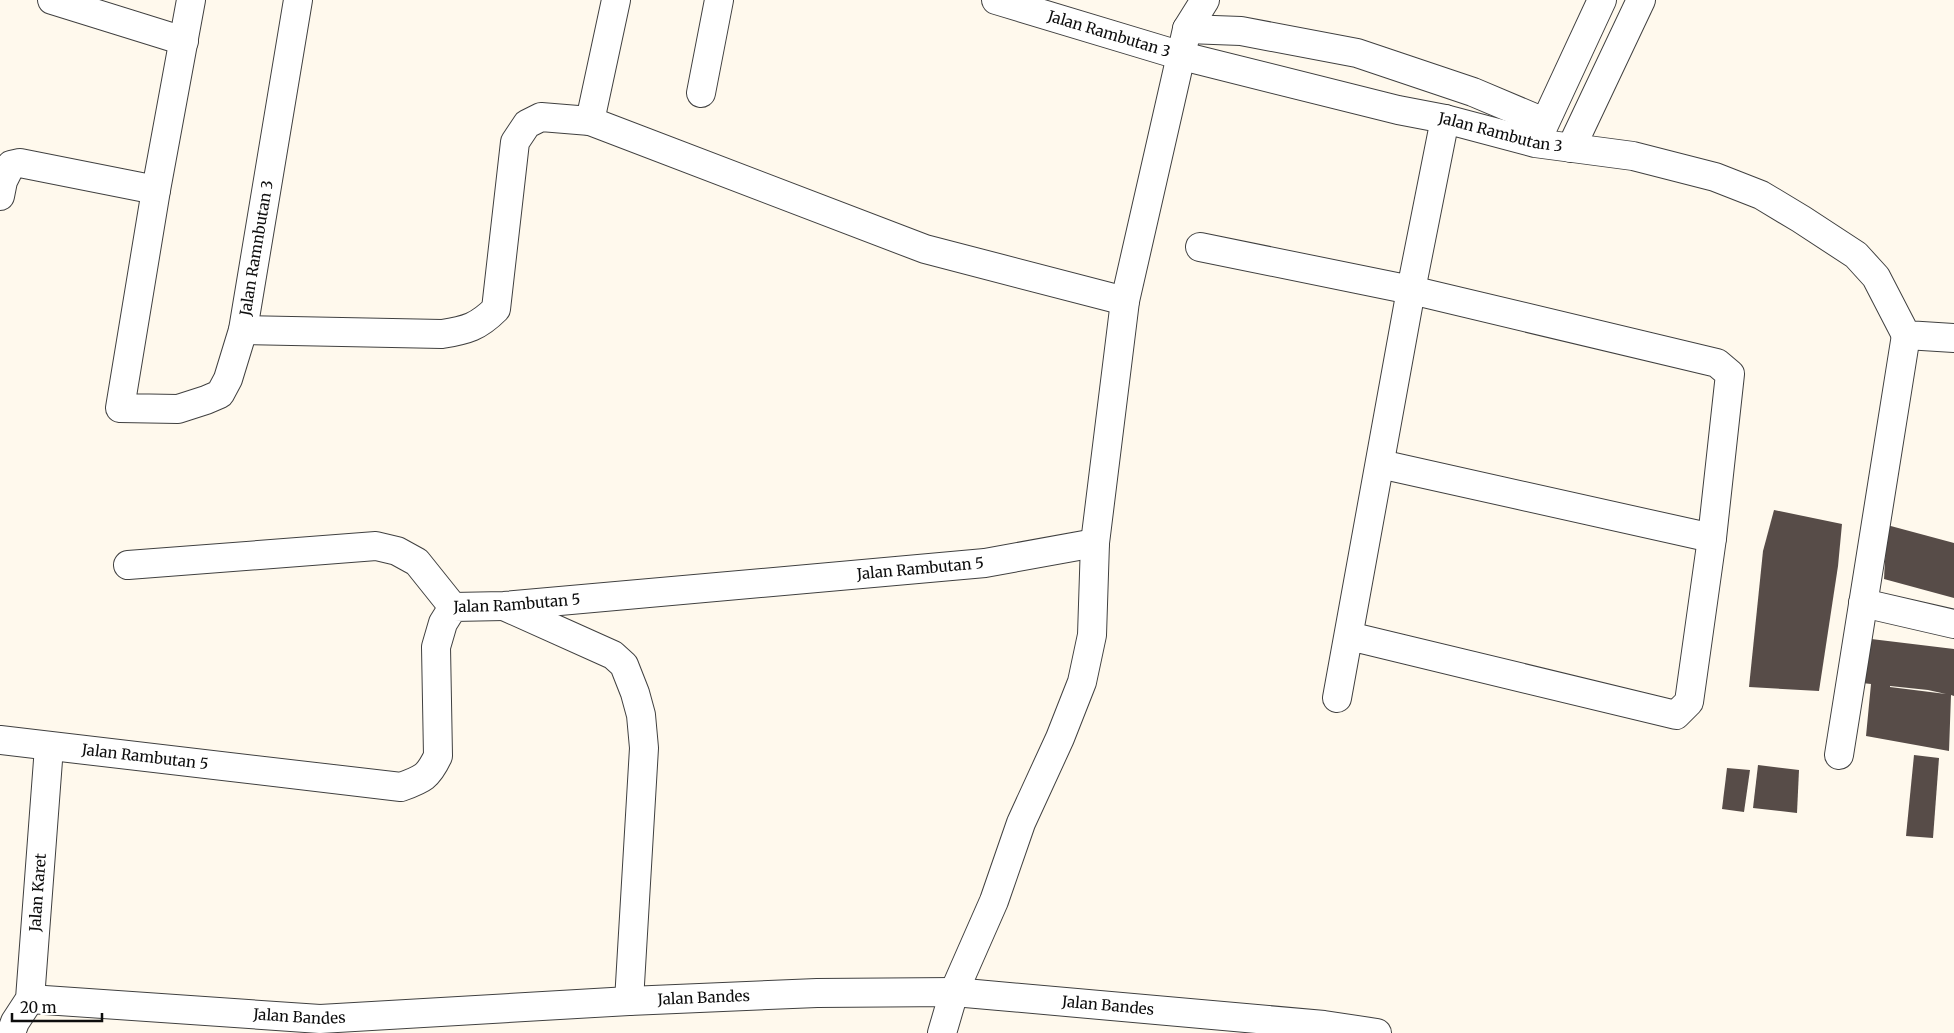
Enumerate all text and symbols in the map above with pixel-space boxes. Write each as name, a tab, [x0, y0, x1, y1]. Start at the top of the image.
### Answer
street label: Jalan Rambutan 3	[1045, 6, 1173, 61]
street label: Jalan Rambutan 3	[1436, 108, 1564, 156]
street label: Jalan Ramnbutan 3	[235, 179, 277, 318]
street label: Jalan Rambutan 5	[855, 553, 985, 584]
street label: Jalan Rambutan 5	[452, 589, 581, 616]
street label: Jalan Rambutan 5	[80, 740, 209, 773]
street label: Jalan Karet	[25, 852, 50, 933]
street label: Jalan Bandes	[656, 986, 750, 1009]
scale bar	[12, 990, 102, 1022]
street label: Jalan Bandes	[1060, 992, 1155, 1019]
text: 20 m	[20, 998, 57, 1017]
street label: Jalan Bandes	[252, 1004, 346, 1028]

